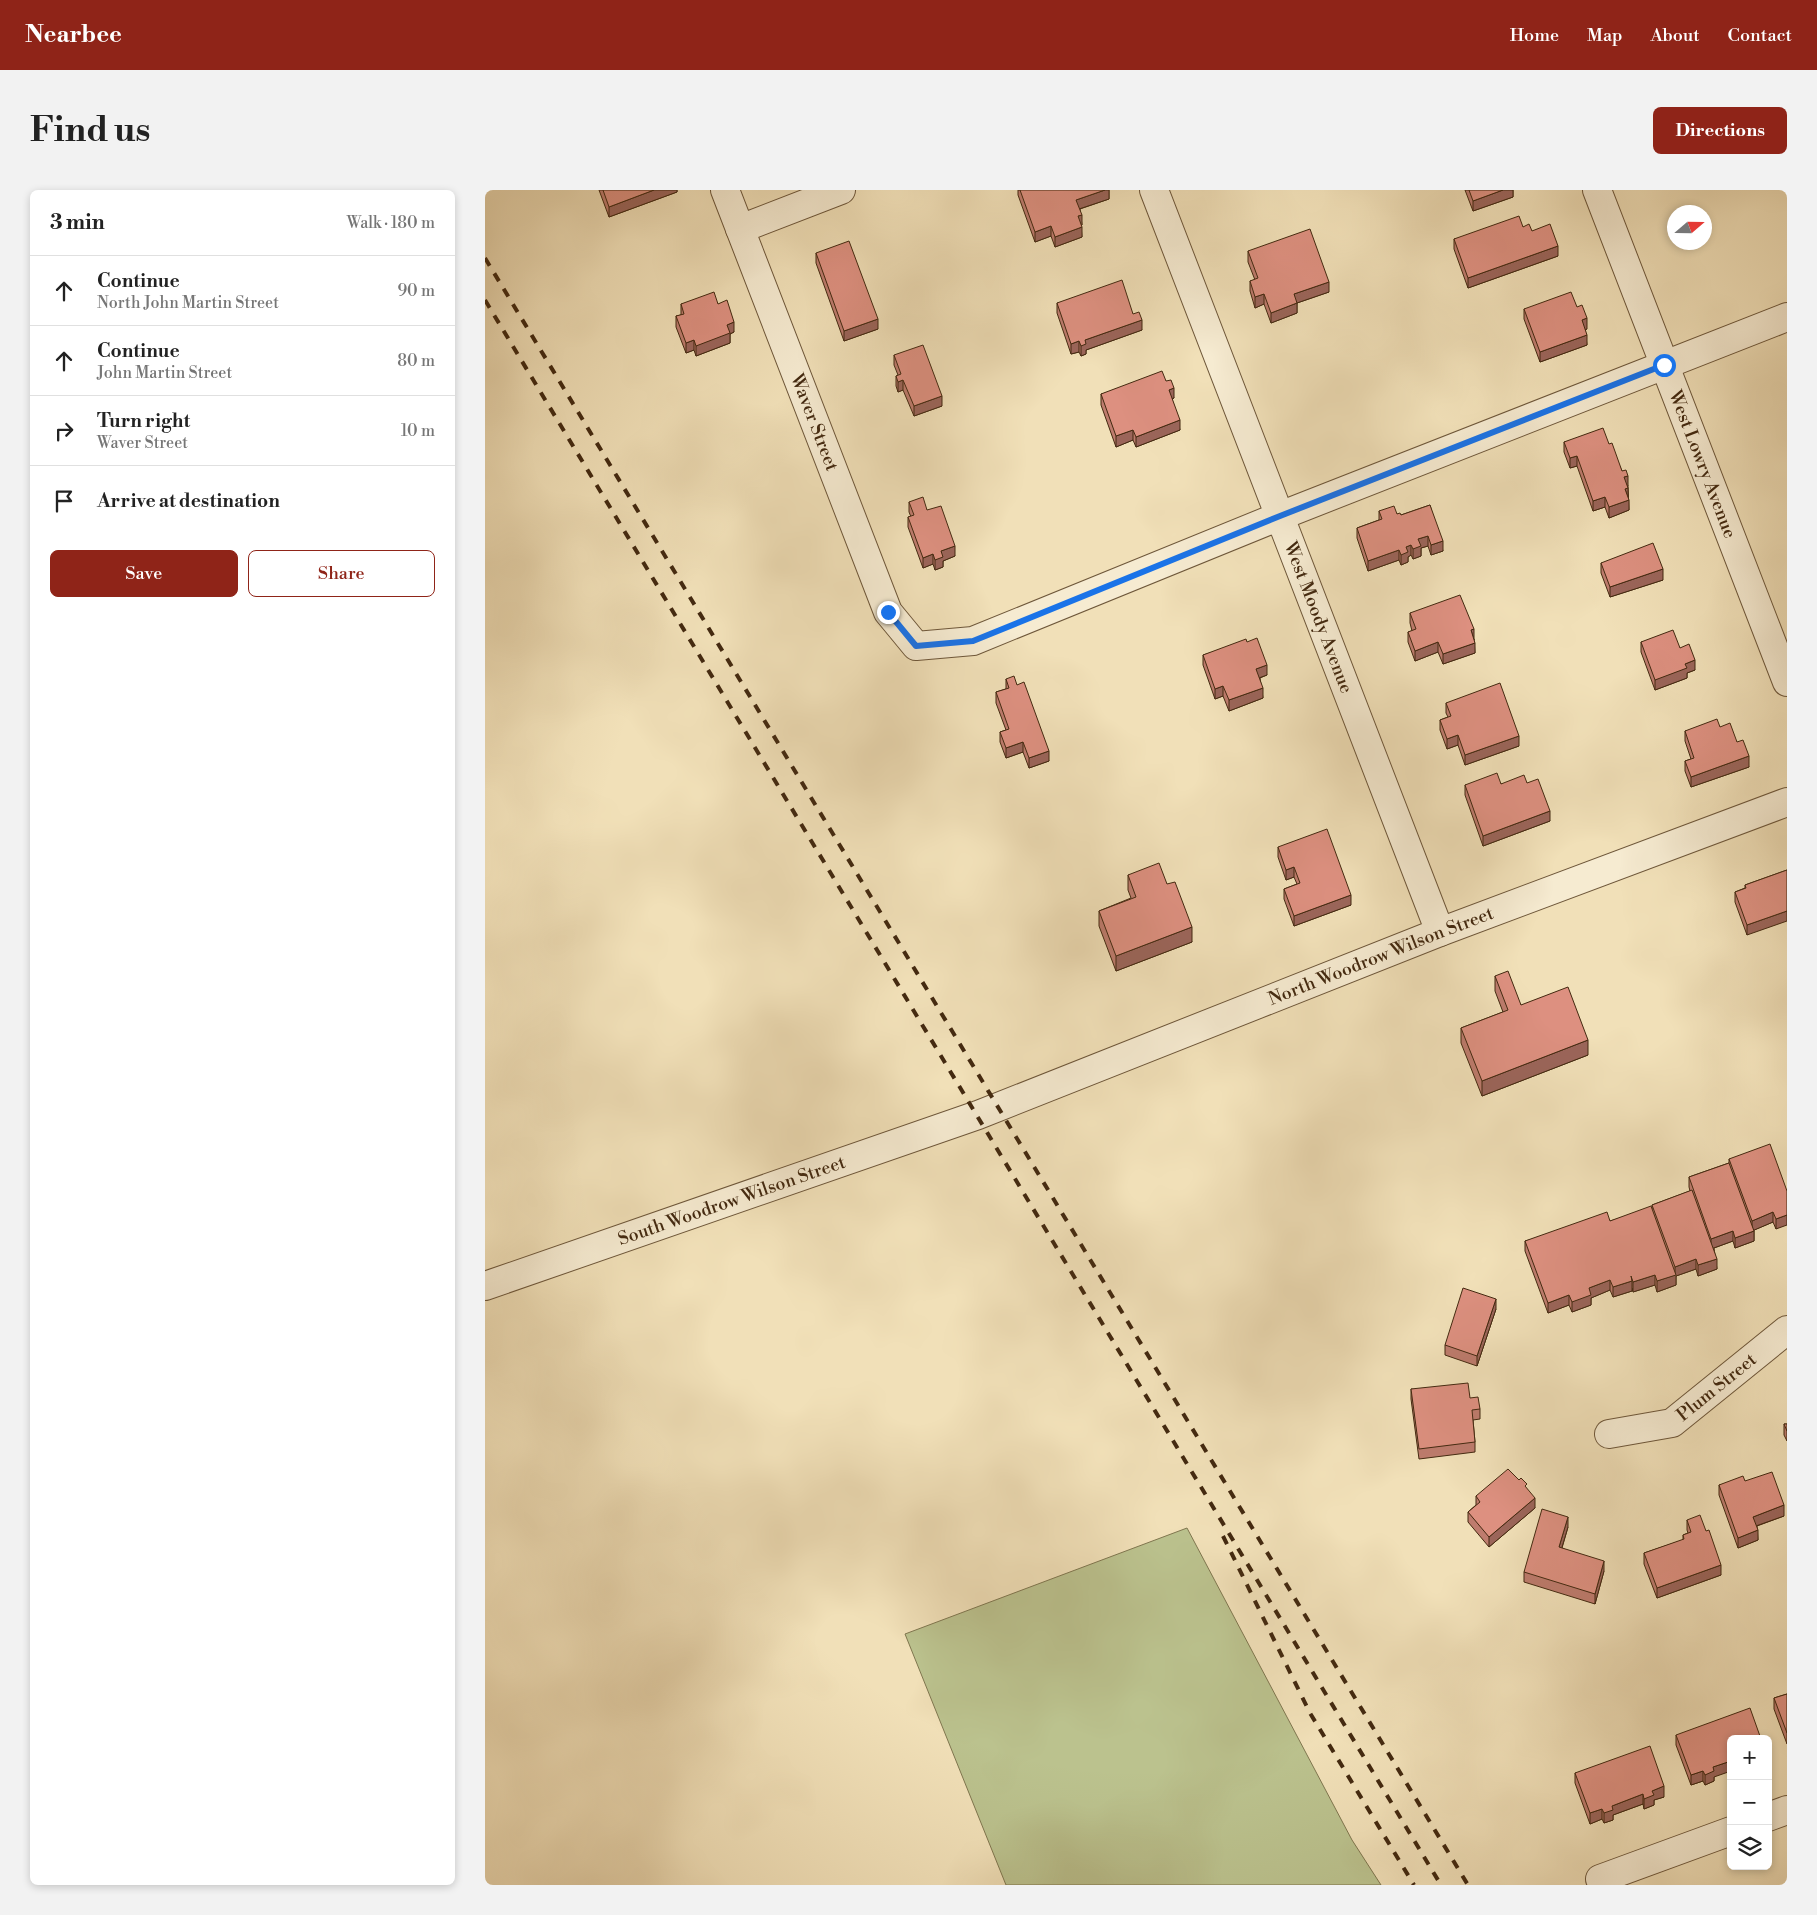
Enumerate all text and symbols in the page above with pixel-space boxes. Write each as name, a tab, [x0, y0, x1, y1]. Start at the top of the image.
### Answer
text: Nearbee	[25, 20, 122, 50]
text: Home	[1510, 24, 1559, 47]
text: Map	[1587, 24, 1623, 47]
text: About	[1651, 24, 1700, 47]
text: Contact	[1728, 24, 1792, 47]
button: Directions	[1653, 107, 1787, 154]
text: Find us	[30, 109, 150, 152]
north arrow	[1667, 205, 1712, 250]
text: 3 min	[50, 210, 105, 236]
text: Walk · 180 m	[347, 213, 435, 233]
text: Continue	[97, 269, 180, 293]
icon: ahead	[50, 277, 78, 305]
text: 90 m	[397, 281, 435, 301]
text: North John Martin Street	[97, 293, 279, 313]
text: Continue	[97, 339, 180, 363]
icon: ahead	[50, 347, 78, 375]
text: 80 m	[397, 351, 435, 371]
route start	[1653, 354, 1676, 377]
text: John Martin Street	[97, 363, 232, 383]
street label: Waver Street	[785, 369, 844, 475]
street label: West Lowry Avenue	[1664, 386, 1742, 542]
text: Turn right	[97, 409, 190, 433]
icon: right	[50, 417, 78, 445]
text: 10 m	[401, 421, 435, 441]
text: Waver Street	[97, 433, 188, 453]
icon: arrive	[50, 487, 78, 515]
text: Arrive at destination	[97, 489, 280, 513]
street label: West Moody Avenue	[1279, 537, 1358, 697]
button: Save	[50, 550, 238, 597]
button: Share	[248, 550, 435, 597]
route end	[877, 601, 900, 624]
street label: North Woodrow Wilson Street	[1265, 901, 1497, 1010]
street label: South Woodrow Wilson Street	[615, 1150, 849, 1251]
street label: Plum Street	[1672, 1348, 1762, 1426]
map controls	[1727, 1735, 1772, 1870]
button: +	[1727, 1735, 1772, 1780]
button: −	[1727, 1780, 1772, 1825]
button: layers	[1727, 1825, 1772, 1870]

